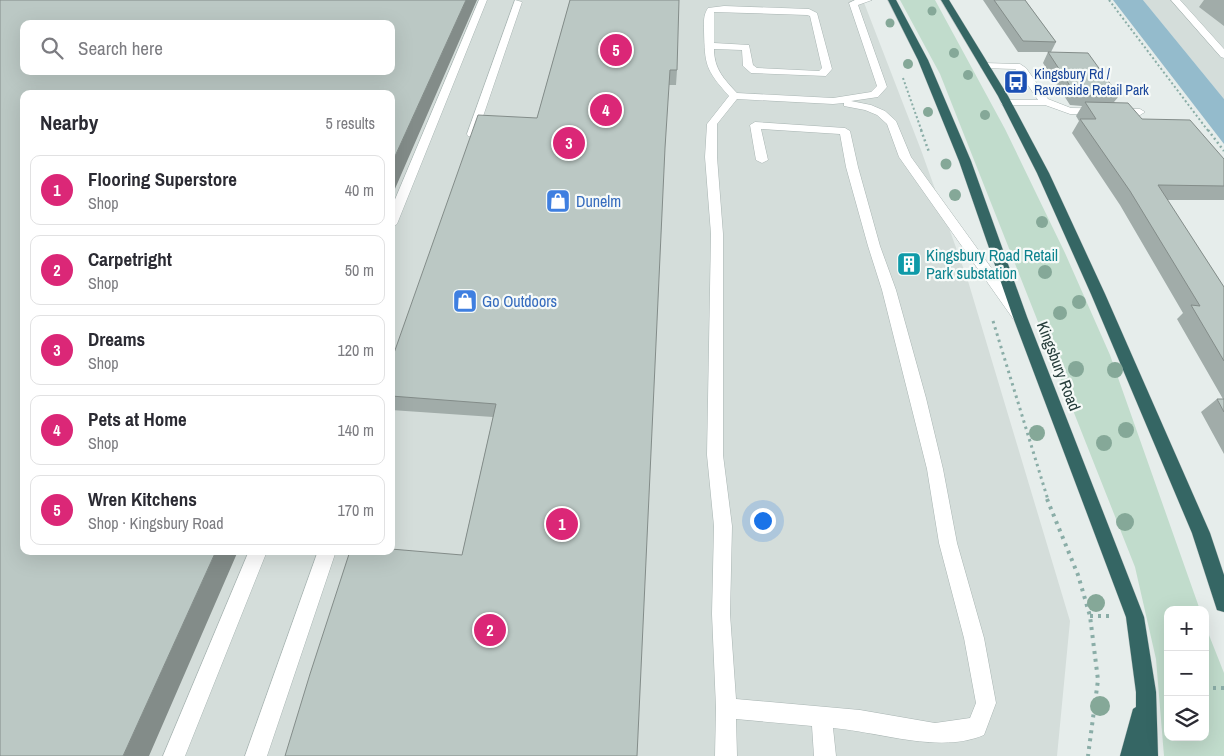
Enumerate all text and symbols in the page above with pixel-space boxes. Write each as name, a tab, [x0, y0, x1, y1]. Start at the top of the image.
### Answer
search box	[20, 20, 395, 75]
pin: 5	[600, 31, 632, 69]
icon: search	[38, 34, 66, 62]
text: Search here	[78, 35, 163, 61]
place label: Kingsbury Rd / Ravenside Retail Park	[1034, 65, 1149, 99]
bus stop icon: Kingsbury Rd / Ravenside Retail Park	[1003, 69, 1029, 95]
pin: 4	[590, 91, 622, 129]
text: Nearby	[40, 108, 98, 137]
text: 5 results	[325, 112, 375, 134]
pin: 3	[553, 124, 585, 162]
text: Flooring Superstore	[88, 166, 237, 192]
text: 1	[53, 179, 61, 201]
text: 40 m	[345, 179, 374, 201]
shop icon: Dunelm	[545, 188, 571, 214]
place label: Dunelm	[576, 190, 621, 212]
text: Shop	[88, 192, 119, 214]
place label: Kingsbury Road Retail Park substation	[926, 244, 1058, 284]
text: Carpetright	[88, 246, 172, 272]
building icon: Kingsbury Road Retail Park substation	[896, 251, 922, 277]
text: 2	[53, 259, 61, 281]
text: 50 m	[345, 259, 374, 281]
text: Shop	[88, 272, 119, 294]
shop icon: Go Outdoors	[452, 288, 478, 314]
place label: Go Outdoors	[482, 290, 557, 312]
street label: Kingsbury Road	[1032, 318, 1086, 414]
text: Dreams	[88, 326, 145, 352]
text: 3	[53, 339, 61, 361]
text: 120 m	[338, 339, 374, 361]
text: Shop	[88, 352, 119, 374]
text: Pets at Home	[88, 406, 187, 432]
text: 4	[53, 419, 61, 441]
text: 140 m	[338, 419, 374, 441]
text: Shop	[88, 432, 119, 454]
text: Wren Kitchens	[88, 486, 197, 512]
text: 5	[53, 499, 61, 521]
text: 170 m	[338, 499, 374, 521]
pin: 1	[546, 505, 578, 543]
your location	[750, 508, 776, 534]
text: Shop · Kingsbury Road	[88, 512, 224, 534]
map controls	[1164, 606, 1209, 741]
button: +	[1164, 606, 1209, 651]
pin: 2	[474, 611, 506, 649]
button: −	[1164, 651, 1209, 696]
button: layers	[1164, 696, 1209, 741]

